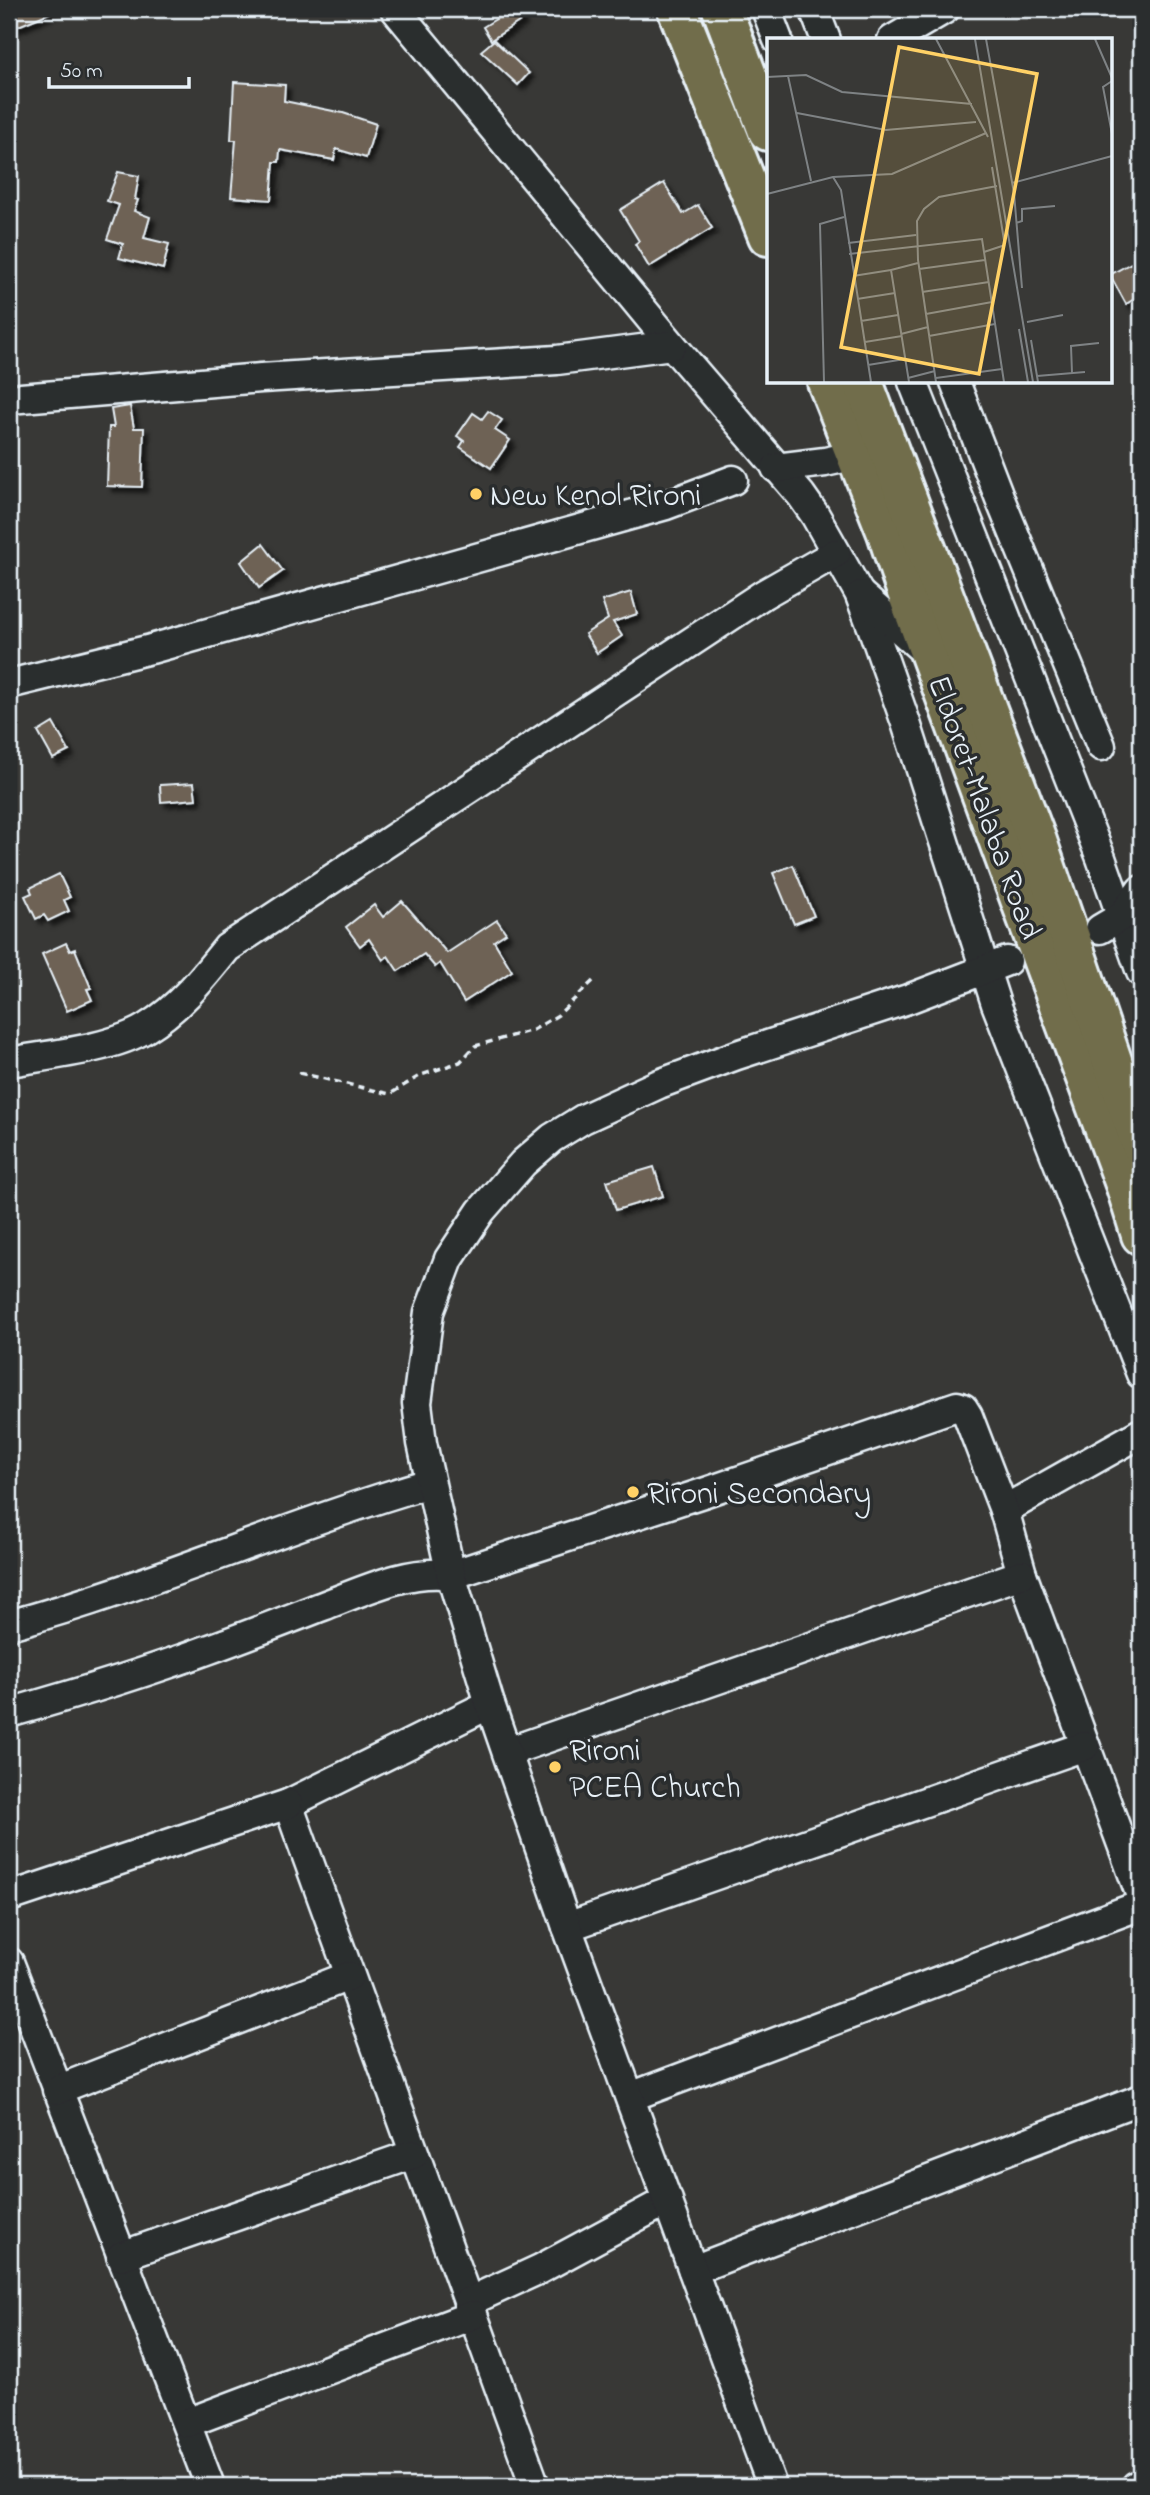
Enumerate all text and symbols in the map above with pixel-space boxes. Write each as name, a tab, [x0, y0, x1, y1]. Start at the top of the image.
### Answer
inset map	[767, 38, 1112, 383]
scale bar	[49, 46, 189, 90]
text: 50 m	[60, 57, 103, 87]
place label: New Kenol Rironi	[490, 474, 701, 521]
marker: New Kenol Rironi	[468, 486, 484, 502]
street label: Eldoret-Malaba Road	[913, 670, 1052, 947]
place label: Rironi Secondary	[647, 1472, 871, 1519]
marker: Rironi Secondary	[625, 1484, 641, 1500]
place label: Rironi PCEA Church	[569, 1729, 741, 1813]
marker: Rironi PCEA Church	[547, 1759, 563, 1775]

